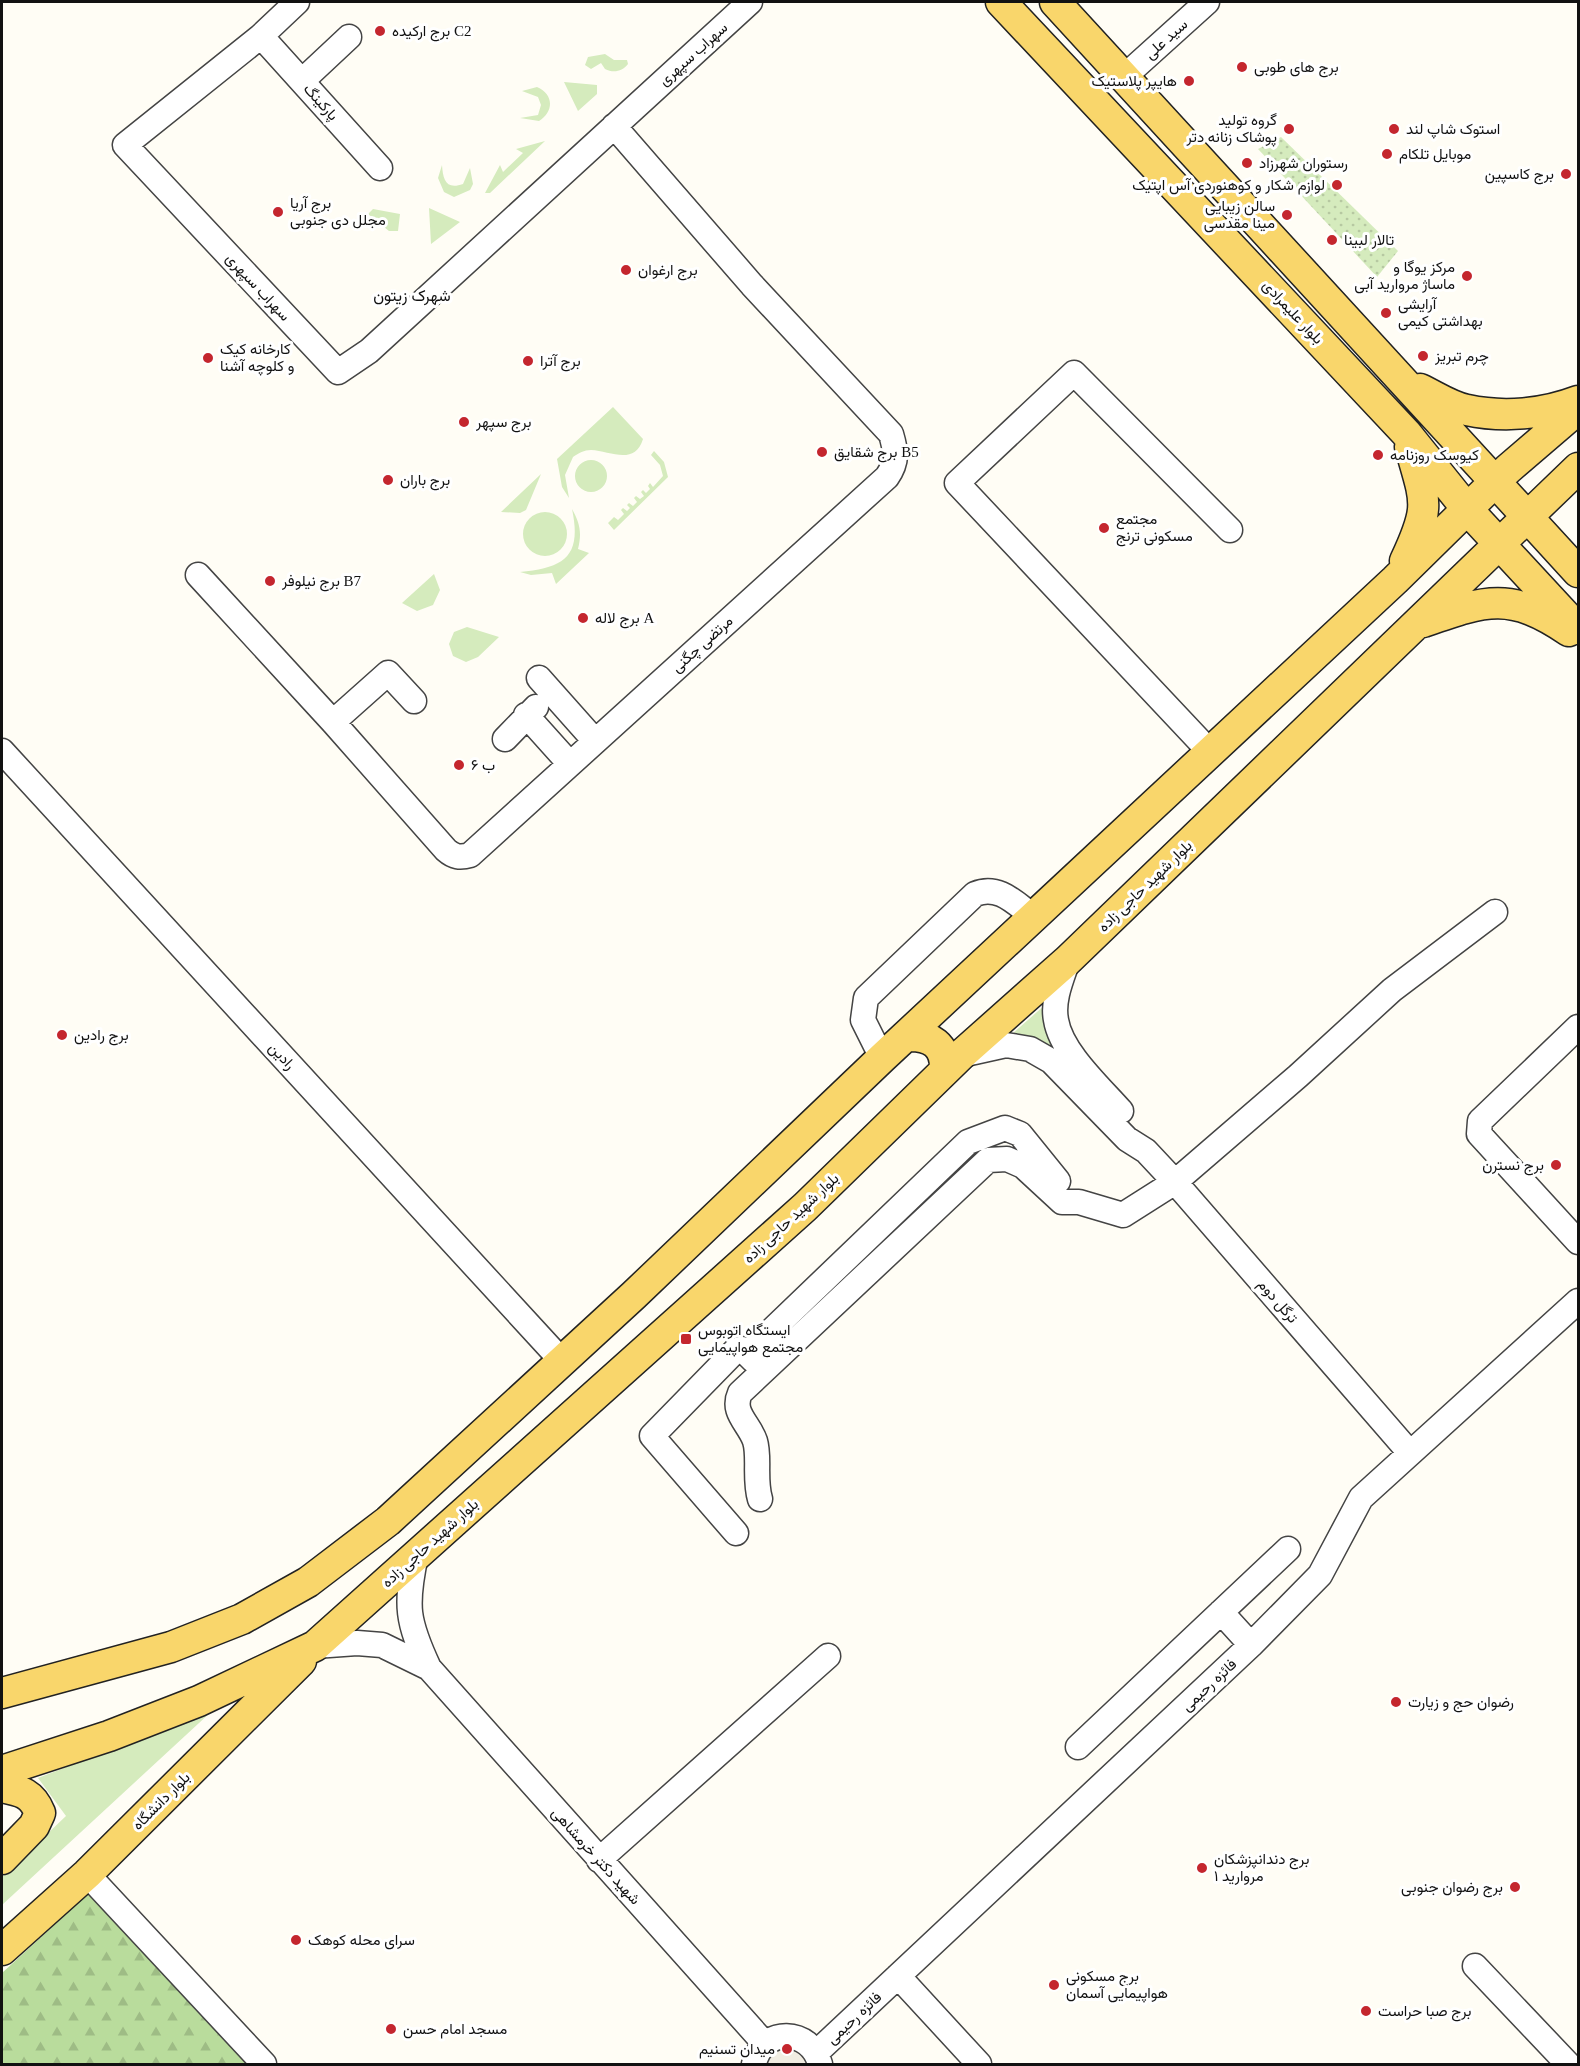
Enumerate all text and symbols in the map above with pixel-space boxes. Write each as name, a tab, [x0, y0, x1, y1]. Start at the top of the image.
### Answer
street label: سید علی	[1142, 16, 1192, 64]
street label: سهراب سپهری	[656, 19, 732, 90]
place label: برج ارکیده C2	[392, 23, 472, 42]
marker: برج ارکیده C2	[373, 24, 387, 38]
place label: برج های طوبی	[1254, 59, 1339, 78]
marker: برج های طوبی	[1235, 60, 1249, 74]
place label: هایپر پلاستیک	[1091, 73, 1177, 91]
marker: هایپر پلاستیک	[1182, 74, 1196, 88]
street label: پارکینگ	[299, 80, 342, 125]
place label: گروه تولید پوشاک‌ زنانه دتر	[1186, 112, 1277, 147]
place label: استوک شاپ لند	[1406, 121, 1500, 139]
marker: گروه تولید پوشاک‌ زنانه دتر	[1282, 122, 1296, 136]
marker: استوک شاپ لند	[1387, 122, 1401, 136]
place label: موبایل تلکام	[1399, 146, 1471, 164]
marker: موبایل تلکام	[1380, 147, 1394, 161]
place label: رستوران شهرزاد	[1259, 155, 1348, 172]
marker: رستوران شهرزاد	[1240, 156, 1254, 170]
place label: برج کاسپین	[1485, 166, 1554, 185]
marker: برج کاسپین	[1559, 167, 1573, 181]
place label: لوازم شکار و کوهنوردی آس اپتیک	[1132, 177, 1325, 195]
marker: لوازم شکار و کوهنوردی آس اپتیک	[1330, 178, 1344, 192]
place label: برج آریا مجلل دی جنوبی	[290, 195, 386, 230]
place label: سالن زیبایی مینا مقدسی	[1204, 198, 1275, 233]
marker: برج آریا مجلل دی جنوبی	[271, 205, 285, 219]
marker: سالن زیبایی مینا مقدسی	[1280, 208, 1294, 222]
place label: تالار لبینا	[1344, 232, 1394, 249]
marker: تالار لبینا	[1325, 233, 1339, 247]
street label: سهراب سپهری	[221, 250, 293, 326]
place label: مرکز یوگا و ماساژ مروارید آبی	[1354, 259, 1455, 294]
place label: برج ارغوان	[638, 262, 698, 281]
marker: برج ارغوان	[619, 263, 633, 277]
marker: مرکز یوگا و ماساژ مروارید آبی	[1460, 269, 1474, 283]
street label: بلوار علیمرادی	[1258, 277, 1326, 348]
district label: شهرک زیتون	[373, 287, 451, 306]
place label: آرایشی بهداشتی کیمی	[1398, 296, 1483, 331]
marker: آرایشی بهداشتی کیمی	[1379, 306, 1393, 320]
place label: کارخانه کیک و کلوچه آشنا	[220, 341, 294, 376]
place label: چرم تبریز	[1434, 348, 1489, 366]
marker: چرم تبریز	[1416, 349, 1430, 363]
marker: کارخانه کیک و کلوچه آشنا	[201, 351, 215, 365]
place label: برج آترا	[540, 353, 581, 372]
marker: برج آترا	[521, 354, 535, 368]
place label: برج سپهر	[475, 414, 531, 433]
marker: برج سپهر	[457, 415, 471, 429]
place label: برج شقایق B5	[834, 444, 919, 463]
marker: برج شقایق B5	[815, 445, 829, 459]
place label: کیوسک روزنامه	[1390, 447, 1479, 464]
marker: کیوسک روزنامه	[1371, 448, 1385, 462]
place label: برج باران	[400, 472, 450, 491]
marker: برج باران	[381, 473, 395, 487]
place label: مجتمع مسکونی ترنج	[1116, 511, 1193, 547]
marker: مجتمع مسکونی ترنج	[1097, 521, 1111, 535]
place label: برج نیلوفر B7	[281, 573, 362, 592]
marker: برج نیلوفر B7	[263, 574, 277, 588]
place label: برج لاله A	[595, 610, 654, 629]
marker: برج لاله A	[576, 611, 590, 625]
street label: مرتضی چگنی	[668, 613, 737, 677]
place label: ب ۶	[471, 757, 495, 774]
marker: ب ۶	[452, 758, 466, 772]
street label: بلوار شهید حاجی زاده	[1095, 837, 1197, 936]
place label: برج رادین	[74, 1027, 129, 1046]
marker: برج رادین	[55, 1028, 69, 1042]
street label: رادین	[264, 1039, 298, 1074]
place label: برج نسترن	[1482, 1157, 1544, 1176]
marker: برج نسترن	[1549, 1158, 1563, 1172]
street label: بلوار شهید حاجی زاده	[740, 1170, 843, 1268]
street label: ترگل دوم	[1253, 1276, 1301, 1328]
place label: ایستگاه اتوبوس مجتمع هواپیمایی	[698, 1322, 803, 1358]
marker: ایستگاه اتوبوس مجتمع هواپیمایی	[679, 1332, 693, 1346]
street label: بلوار شهید حاجی زاده	[379, 1496, 483, 1592]
street label: فائزه رحیمی	[1178, 1656, 1241, 1716]
place label: رضوان حج و زیارت	[1408, 1694, 1514, 1713]
marker: رضوان حج و زیارت	[1389, 1695, 1403, 1709]
street label: بلوار دانشگاه	[129, 1769, 194, 1834]
street label: شهید دکتر خرمشاهی	[547, 1804, 644, 1909]
place label: برج دندانپزشکان مروارید ۱	[1214, 1851, 1309, 1885]
marker: برج دندانپزشکان مروارید ۱	[1195, 1861, 1209, 1875]
place label: برج رضوان جنوبی	[1401, 1879, 1503, 1898]
marker: برج رضوان جنوبی	[1508, 1880, 1522, 1894]
place label: سرای محله کوهک	[308, 1932, 415, 1950]
marker: سرای محله کوهک	[289, 1933, 303, 1947]
place label: برج مسکونی هواپیمایی آسمان	[1066, 1968, 1168, 2003]
marker: برج مسکونی هواپیمایی آسمان	[1047, 1978, 1061, 1992]
street label: فائزه رحیمی	[823, 1989, 886, 2049]
place label: برج صبا حراست	[1378, 2003, 1472, 2022]
marker: برج صبا حراست	[1359, 2004, 1373, 2018]
place label: مسجد امام حسن	[403, 2021, 507, 2039]
marker: مسجد امام حسن	[384, 2022, 398, 2036]
place label: میدان تسنیم	[699, 2041, 775, 2059]
marker: میدان تسنیم	[780, 2042, 794, 2056]

